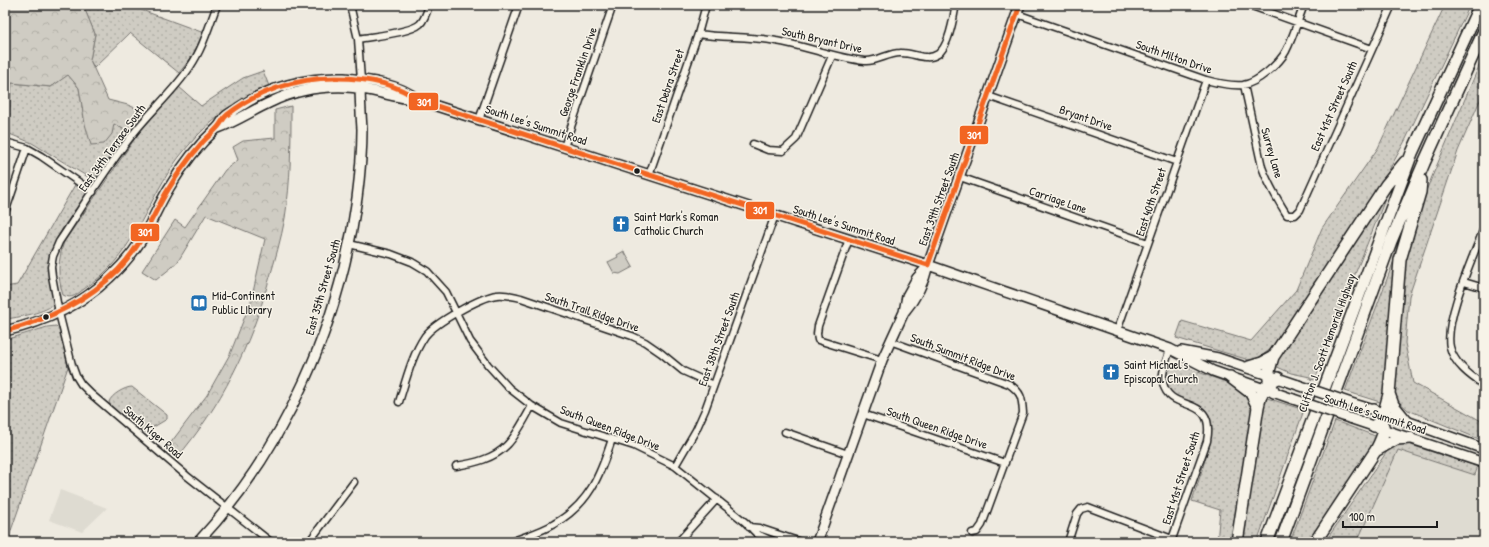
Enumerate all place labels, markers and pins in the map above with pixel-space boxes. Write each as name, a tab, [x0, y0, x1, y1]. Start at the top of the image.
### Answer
unlabelled marker	[632, 166, 642, 176]
place label: Saint Mark's Roman Catholic Church	[634, 208, 719, 239]
church icon: Saint Mark's Roman Catholic Church	[611, 214, 631, 234]
place label: Mid-Continent Public LIbrary	[212, 287, 276, 318]
library icon: Mid-Continent Public LIbrary	[189, 293, 209, 313]
unlabelled marker	[41, 312, 51, 322]
place label: Saint Michael's Episcopal Church	[1124, 356, 1198, 387]
church icon: Saint Michael's Episcopal Church	[1101, 362, 1121, 382]

